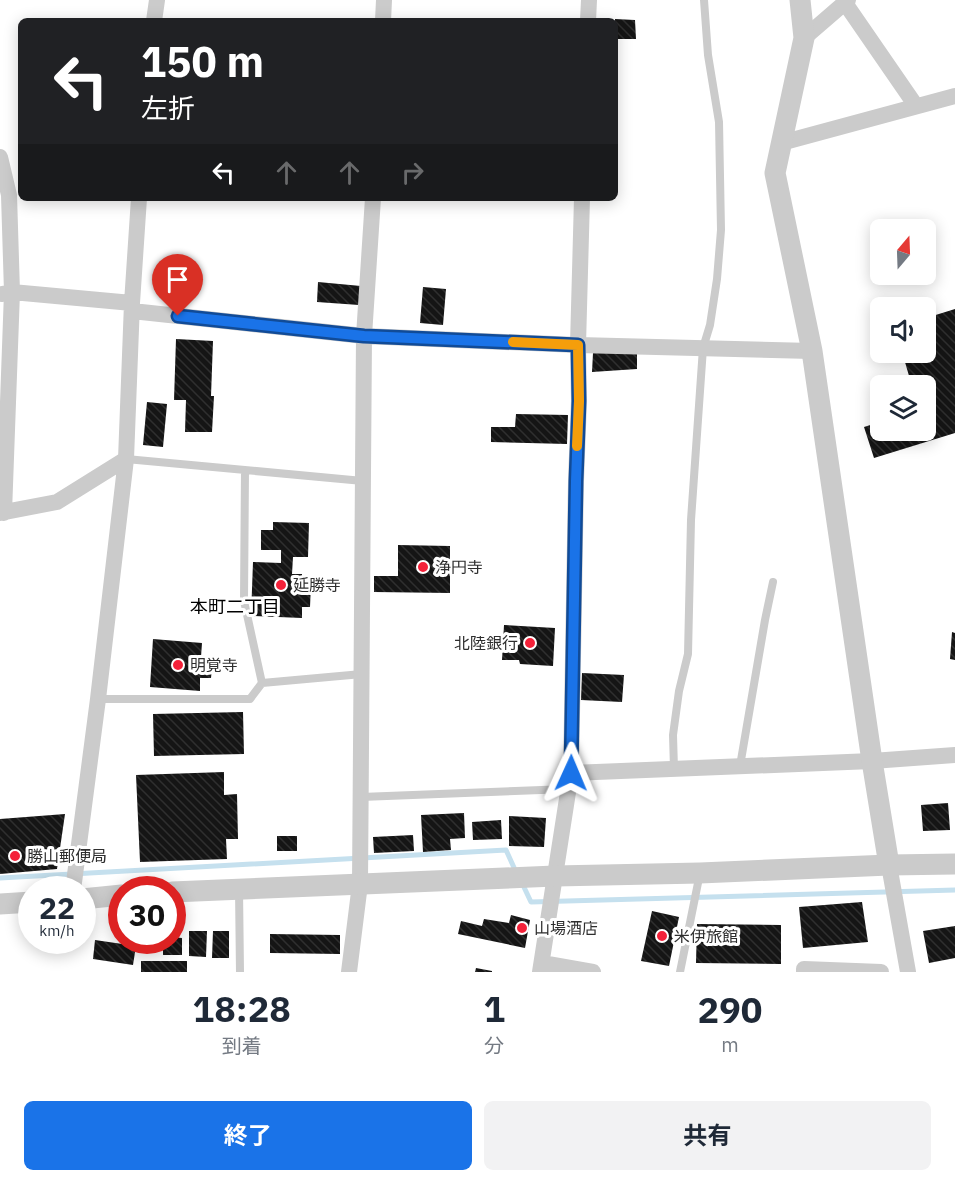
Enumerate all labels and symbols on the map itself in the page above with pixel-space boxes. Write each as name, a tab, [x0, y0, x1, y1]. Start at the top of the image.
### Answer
north arrow	[870, 219, 936, 285]
pin	[152, 254, 203, 316]
place label: 浄円寺	[435, 557, 483, 577]
marker: 浄円寺	[416, 560, 430, 574]
place label: 延勝寺	[293, 575, 341, 595]
marker: 延勝寺	[274, 578, 288, 592]
district label: 本町二丁目	[190, 595, 280, 618]
place label: 北陸銀行	[454, 633, 518, 653]
marker: 北陸銀行	[523, 636, 537, 650]
place label: 明覚寺	[190, 655, 238, 675]
marker: 明覚寺	[171, 658, 185, 672]
position arrow	[539, 741, 603, 805]
place label: 勝山郵便局	[27, 846, 107, 866]
marker: 勝山郵便局	[8, 849, 22, 863]
speed limit sign: 30	[108, 876, 186, 954]
place label: 山場酒店	[534, 918, 598, 938]
marker: 山場酒店	[515, 921, 529, 935]
place label: 米伊旅館	[674, 926, 738, 946]
marker: 米伊旅館	[655, 929, 669, 943]

